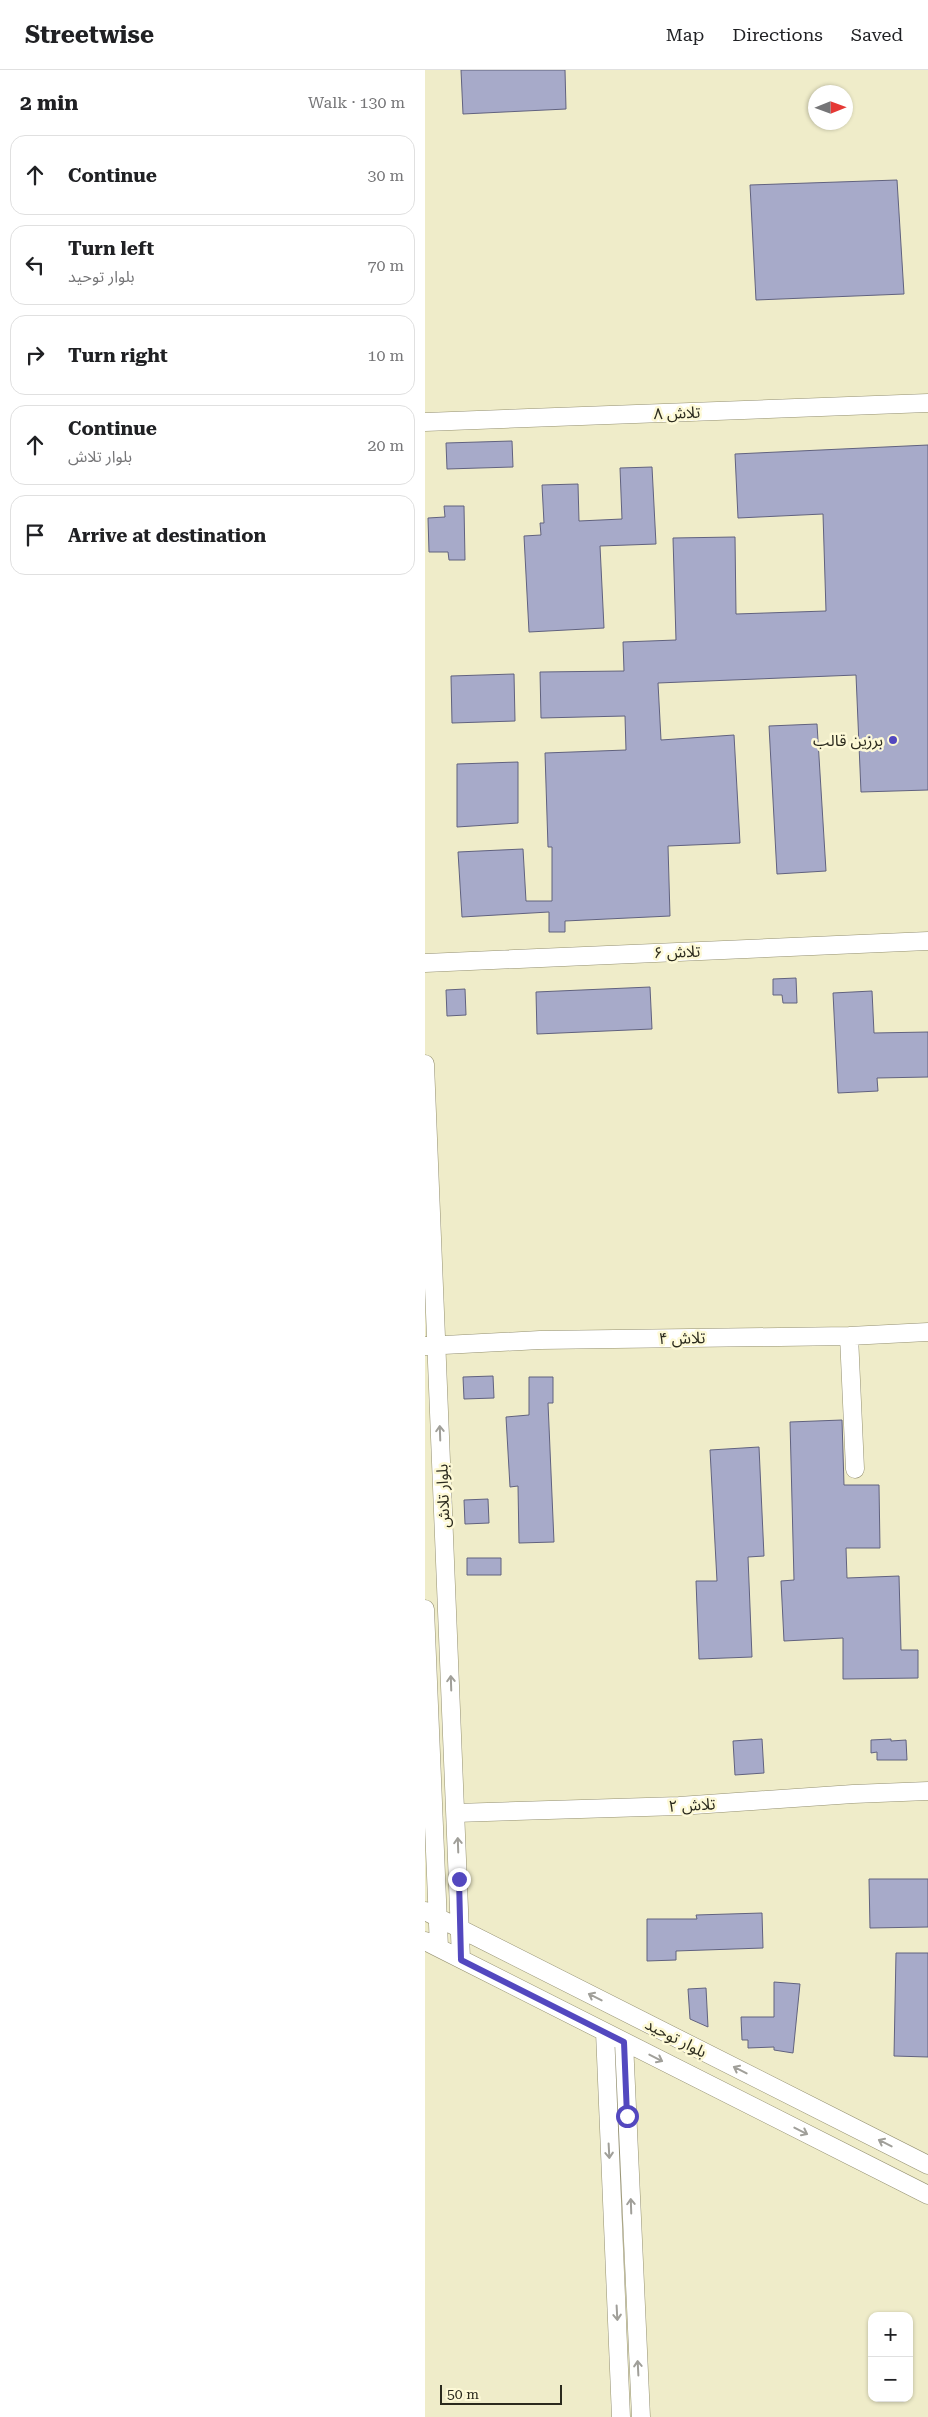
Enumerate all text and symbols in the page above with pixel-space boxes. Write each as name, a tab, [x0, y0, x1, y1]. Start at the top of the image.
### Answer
text: Streetwise	[25, 21, 154, 49]
text: Map	[666, 24, 704, 45]
text: Directions	[732, 24, 823, 45]
text: Saved	[851, 24, 903, 45]
north arrow	[808, 85, 853, 130]
text: 2 min	[20, 91, 78, 115]
text: Walk · 130 m	[308, 93, 405, 112]
icon: ahead	[21, 161, 49, 189]
text: Continue	[68, 164, 157, 187]
text: 30 m	[367, 166, 404, 185]
text: Turn left	[68, 237, 154, 260]
icon: left	[21, 251, 49, 279]
text: 70 m	[367, 256, 404, 275]
text: بلوار توحید	[68, 267, 135, 286]
icon: right	[21, 341, 49, 369]
text: Turn right	[68, 344, 168, 367]
text: 10 m	[367, 346, 404, 365]
street label: تلاش ۸	[653, 403, 701, 423]
text: Continue	[68, 417, 157, 440]
icon: ahead	[21, 431, 49, 459]
text: 20 m	[367, 436, 404, 455]
text: بلوار تلاش	[68, 447, 132, 466]
icon: arrive	[21, 521, 49, 549]
text: Arrive at destination	[68, 524, 266, 547]
place label: برزین قالب	[813, 731, 883, 750]
marker: برزین قالب	[887, 734, 899, 746]
street label: تلاش ۶	[653, 942, 701, 962]
street label: تلاش ۴	[658, 1328, 706, 1348]
one-way arrow	[436, 1425, 445, 1441]
street label: بلوار تلاش	[432, 1464, 454, 1528]
one-way arrow	[446, 1675, 455, 1691]
street label: تلاش ۲	[668, 1794, 716, 1816]
one-way arrow	[453, 1838, 462, 1854]
route end	[448, 1868, 471, 1891]
one-way arrow	[587, 1992, 602, 2002]
street label: بلوار توحید	[642, 2014, 710, 2062]
one-way arrow	[648, 2054, 663, 2063]
one-way arrow	[732, 2065, 747, 2075]
route start	[616, 2105, 639, 2128]
one-way arrow	[793, 2127, 808, 2136]
one-way arrow	[877, 2138, 892, 2148]
one-way arrow	[605, 2142, 614, 2158]
one-way arrow	[626, 2198, 635, 2214]
one-way arrow	[612, 2305, 621, 2321]
map controls	[868, 2312, 913, 2402]
button: +	[868, 2312, 913, 2357]
button: −	[868, 2357, 913, 2402]
one-way arrow	[634, 2361, 643, 2377]
scale bar	[440, 2382, 563, 2405]
text: 50 m	[447, 2386, 479, 2402]

